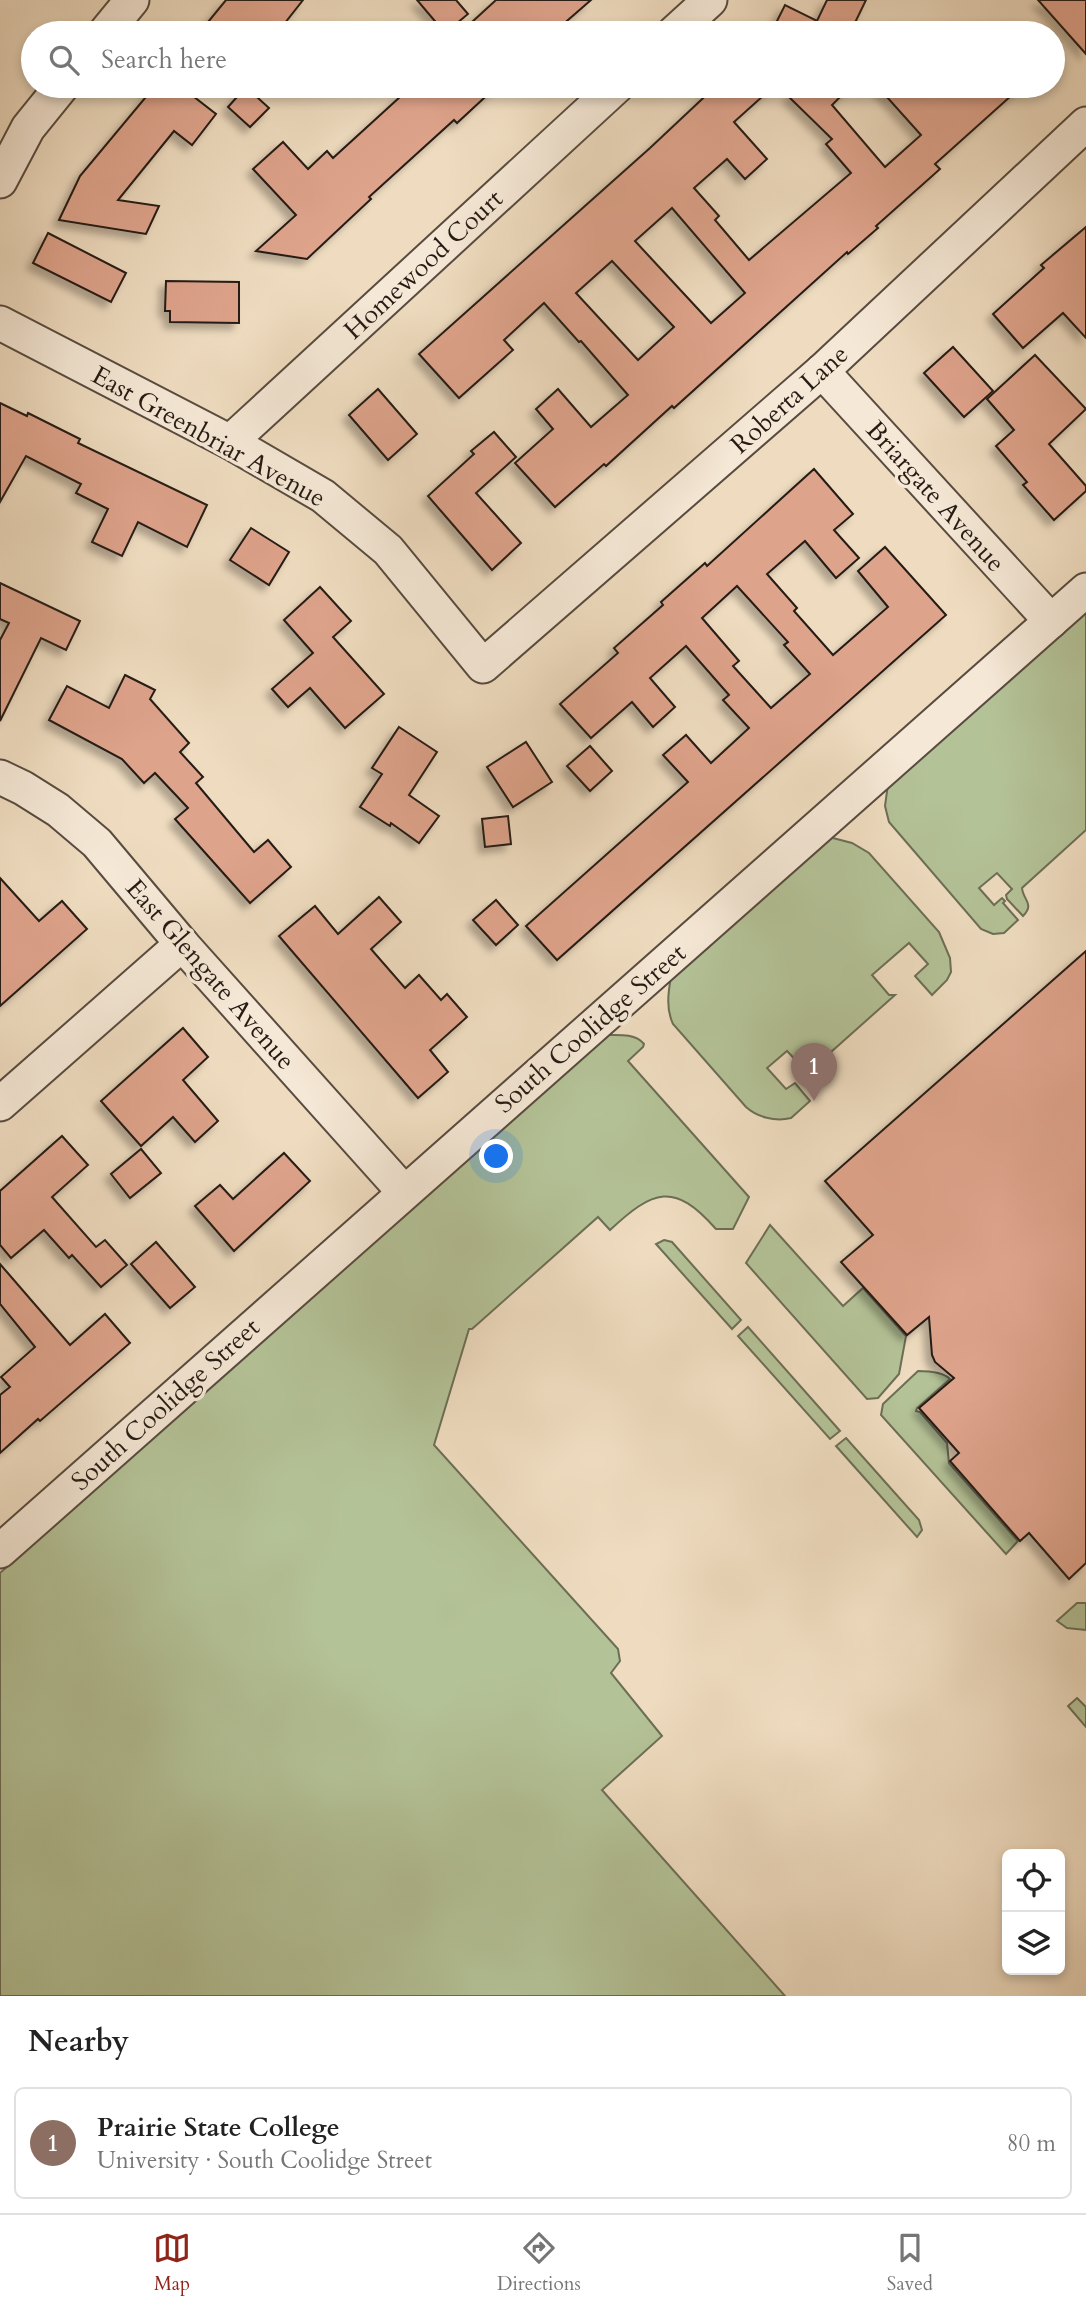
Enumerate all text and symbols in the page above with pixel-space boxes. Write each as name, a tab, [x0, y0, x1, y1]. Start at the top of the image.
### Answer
search box	[21, 21, 1065, 98]
icon: search	[45, 41, 83, 79]
text: Search here	[101, 42, 227, 77]
street label: Homewood Court	[336, 182, 510, 347]
street label: Roberta Lane	[723, 337, 856, 462]
street label: East Greenbriar Avenue	[86, 358, 332, 515]
street label: Briargate Avenue	[858, 413, 1013, 580]
street label: East Glengate Avenue	[118, 871, 303, 1077]
street label: South Coolidge Street	[487, 936, 693, 1121]
pin: 1	[791, 1043, 837, 1101]
your location	[479, 1139, 513, 1173]
street label: South Coolidge Street	[64, 1310, 267, 1499]
map controls	[1002, 1849, 1065, 1975]
button: locate	[1002, 1849, 1065, 1912]
button: layers	[1002, 1912, 1065, 1975]
text: Nearby	[28, 2021, 129, 2062]
text: Prairie State College	[97, 2110, 340, 2145]
text: 1	[47, 2128, 59, 2159]
text: 80 m	[1007, 2128, 1056, 2159]
text: University · South Coolidge Street	[97, 2145, 432, 2176]
tab: Map	[153, 2229, 191, 2297]
tab: Directions	[497, 2229, 581, 2297]
tab: Saved	[887, 2229, 933, 2297]

